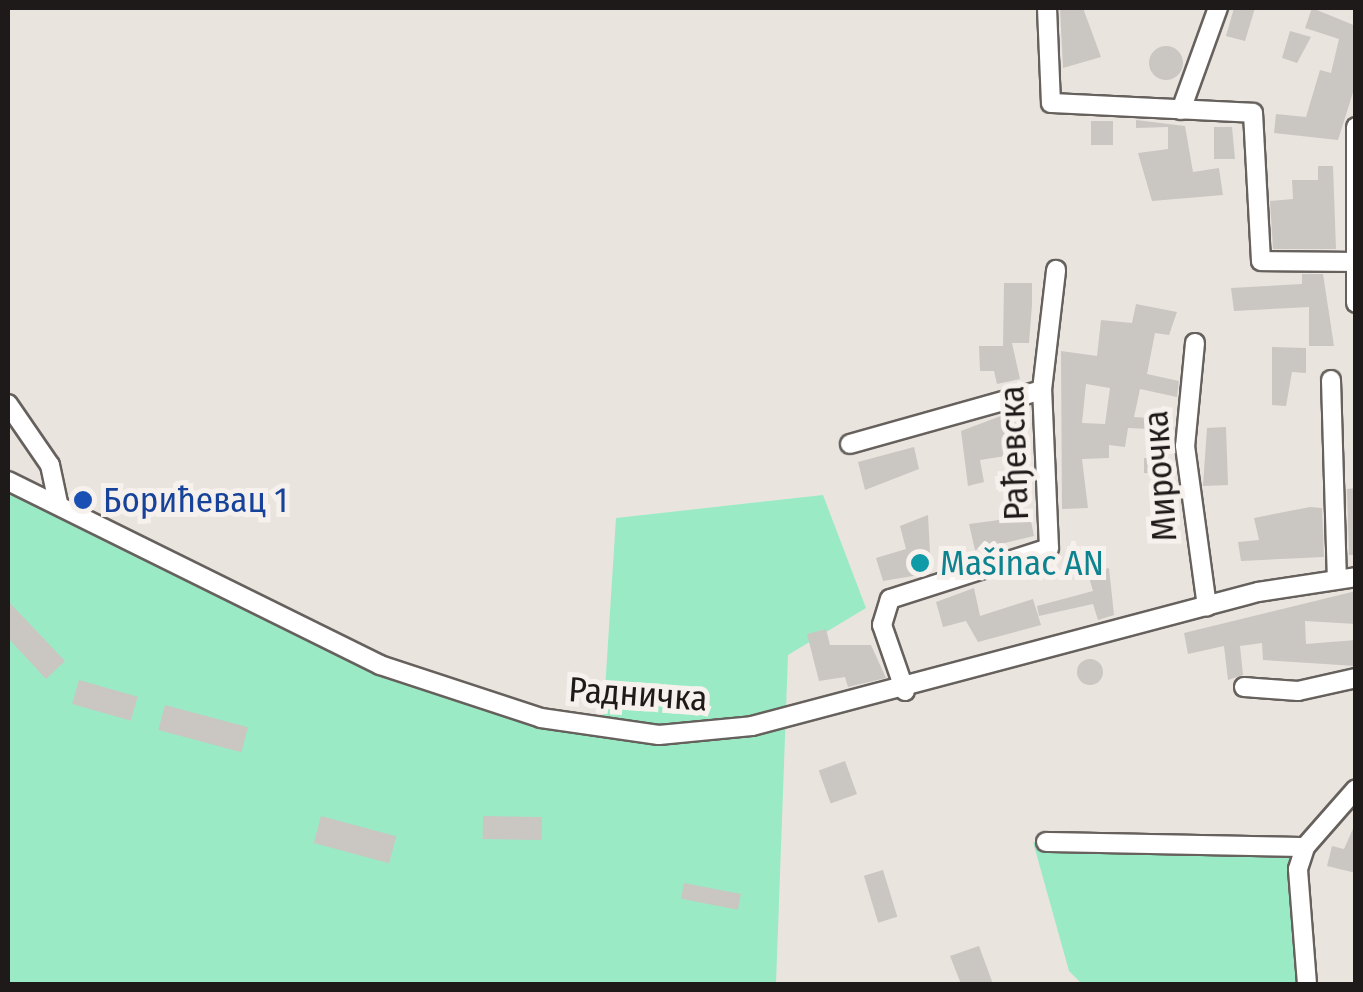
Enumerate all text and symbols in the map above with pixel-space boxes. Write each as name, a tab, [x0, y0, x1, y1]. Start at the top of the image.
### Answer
street label: Рађевска	[991, 385, 1037, 521]
street label: Мирочка	[1134, 409, 1186, 543]
place label: Борићевац 1	[103, 479, 288, 521]
marker: Борићевац 1	[72, 489, 94, 511]
place label: Mašinac AN	[940, 542, 1104, 584]
marker: Mašinac AN	[909, 552, 931, 574]
street label: Радничка	[567, 668, 709, 720]

